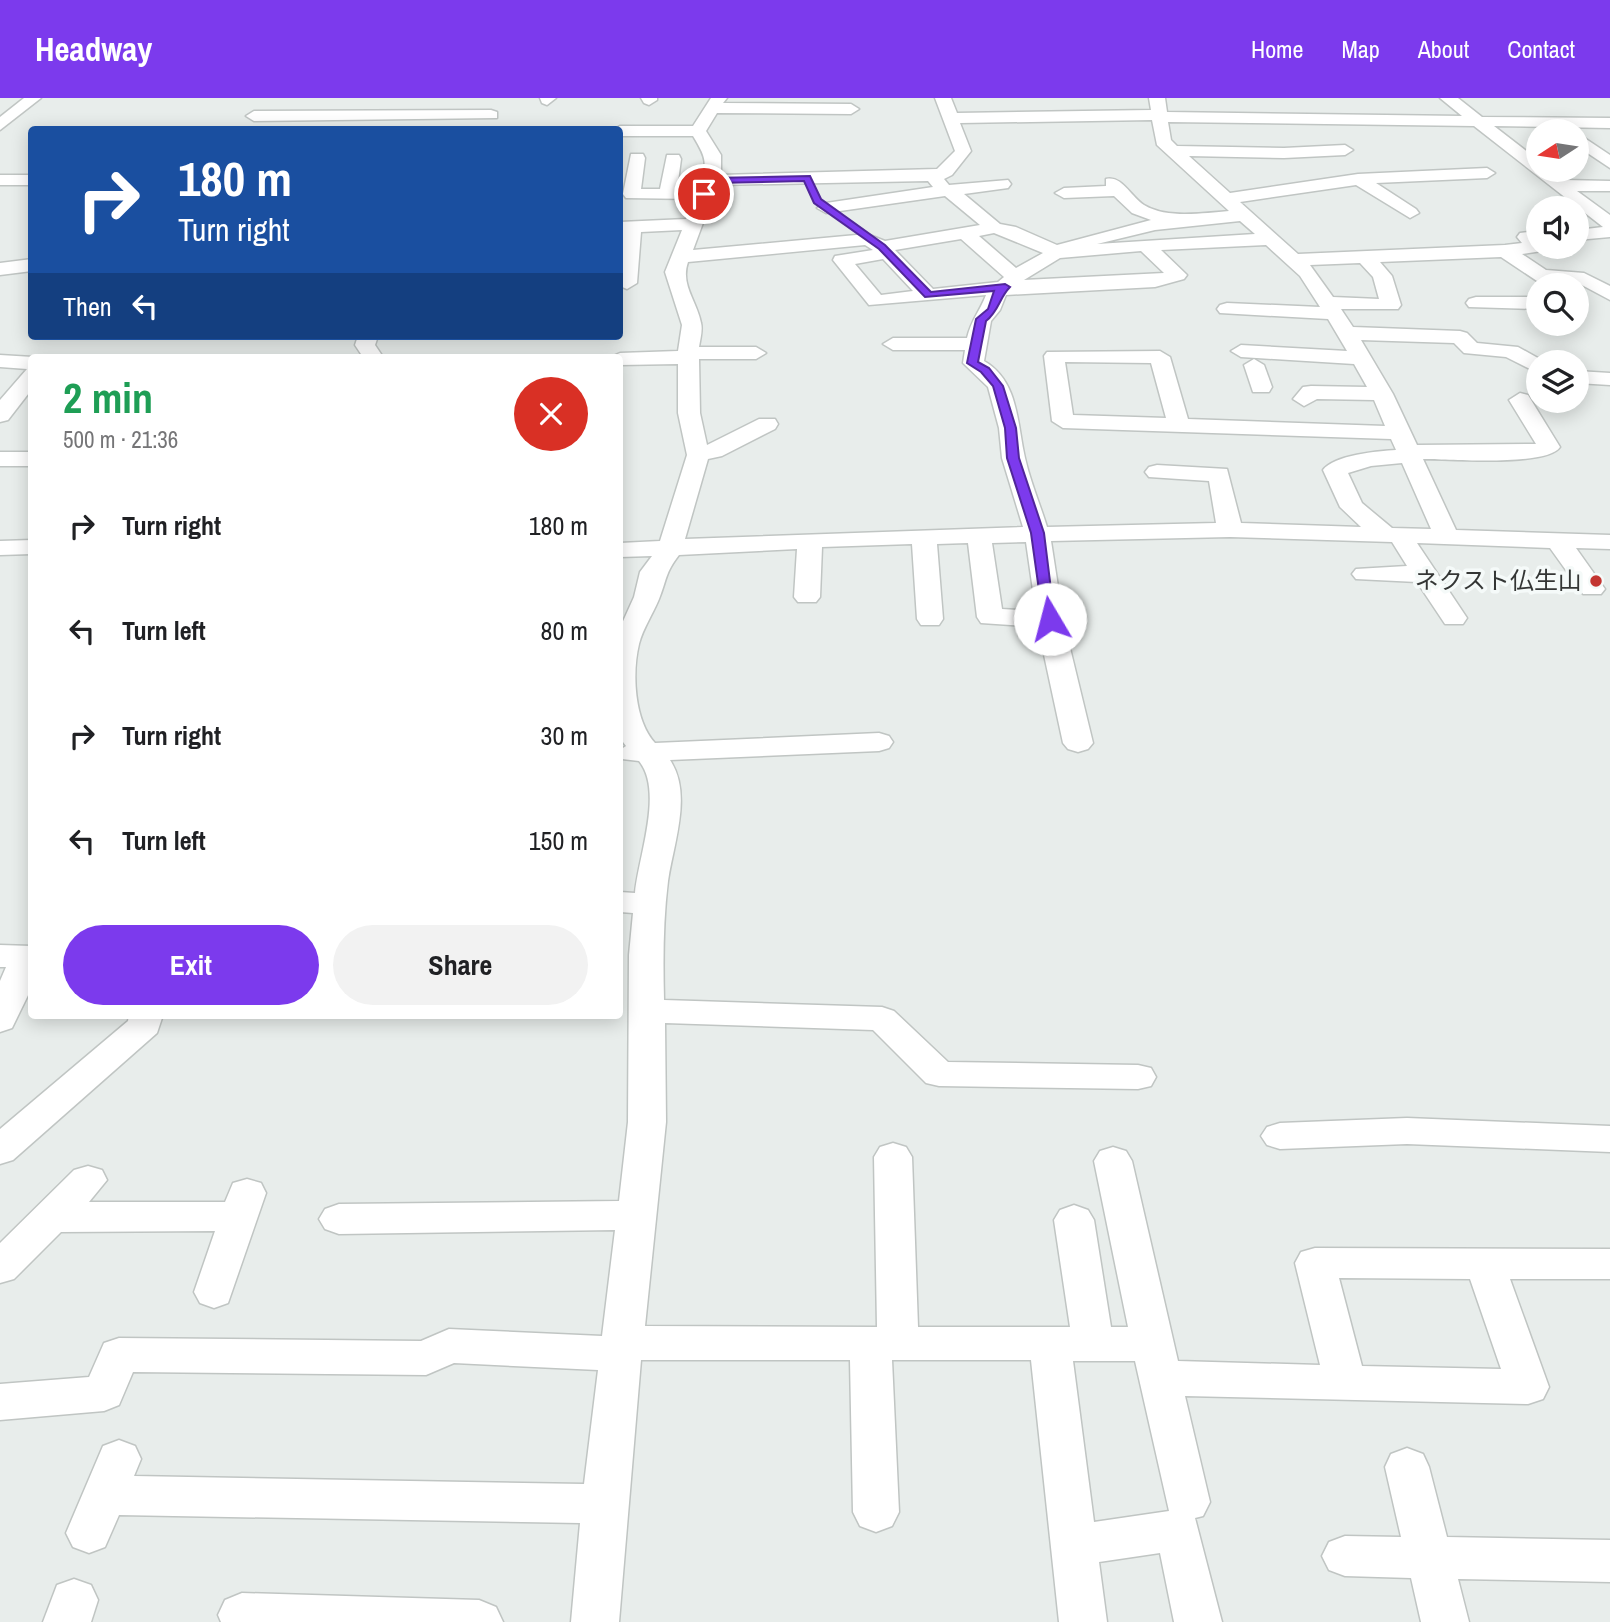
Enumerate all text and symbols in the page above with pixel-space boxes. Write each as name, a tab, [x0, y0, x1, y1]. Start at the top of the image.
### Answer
text: Headway	[35, 27, 152, 71]
text: Home	[1251, 33, 1303, 65]
text: Map	[1341, 33, 1380, 65]
text: About	[1418, 33, 1469, 65]
text: Contact	[1507, 33, 1575, 65]
north arrow	[1526, 119, 1589, 182]
map controls	[1526, 119, 1589, 413]
text: 180 m	[178, 145, 292, 211]
icon: right	[63, 154, 154, 245]
pin	[674, 164, 734, 224]
icon: arrive	[685, 175, 723, 213]
button: sound	[1526, 196, 1589, 259]
text: Turn right	[178, 208, 290, 251]
button: search	[1526, 273, 1589, 336]
icon: left	[126, 287, 164, 325]
text: Then	[63, 289, 112, 324]
button: layers	[1526, 350, 1589, 413]
text: 2 min	[63, 370, 153, 426]
button: close	[514, 377, 588, 451]
text: 500 m · 21:36	[63, 424, 178, 455]
icon: right	[63, 507, 101, 545]
text: Turn right	[122, 508, 221, 543]
text: 180 m	[529, 508, 588, 543]
place label: ネクスト仏生山	[1415, 564, 1582, 596]
marker: ネクスト仏生山	[1588, 573, 1604, 589]
position arrow	[1013, 582, 1087, 656]
icon: left	[63, 612, 101, 650]
text: Turn left	[122, 613, 206, 648]
text: 80 m	[541, 613, 588, 648]
icon: right	[63, 717, 101, 755]
text: Turn right	[122, 718, 221, 753]
text: 30 m	[541, 718, 588, 753]
icon: left	[63, 822, 101, 860]
text: Turn left	[122, 823, 206, 858]
text: 150 m	[529, 823, 588, 858]
button: Exit	[63, 925, 319, 1005]
button: Share	[333, 925, 588, 1005]

